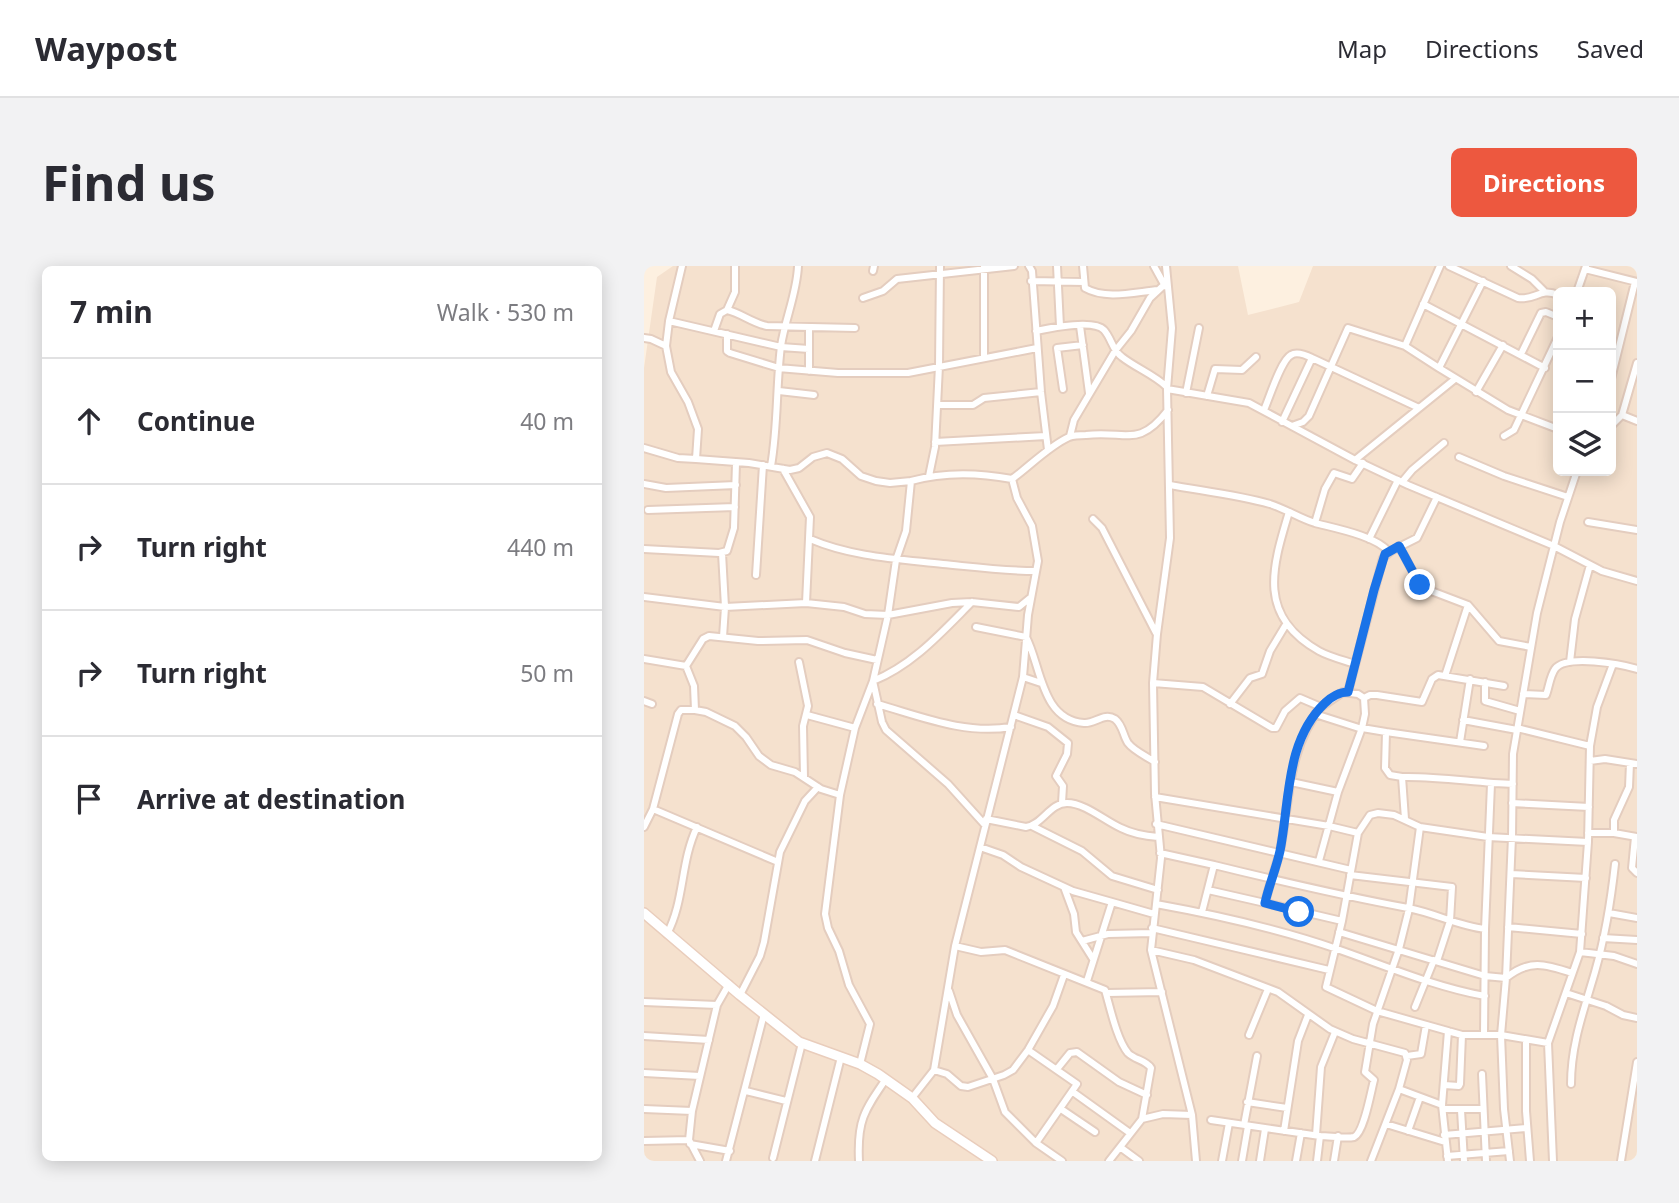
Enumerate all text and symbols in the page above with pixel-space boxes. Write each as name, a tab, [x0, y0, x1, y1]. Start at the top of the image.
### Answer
text: Waypost	[35, 26, 177, 71]
text: Map	[1337, 32, 1387, 65]
text: Directions	[1425, 32, 1539, 65]
text: Saved	[1577, 32, 1644, 65]
button: Directions	[1451, 148, 1637, 217]
text: Find us	[42, 149, 216, 215]
map controls	[1553, 287, 1616, 476]
button: +	[1553, 287, 1616, 350]
text: 7 min	[70, 291, 153, 332]
text: Walk · 530 m	[437, 296, 574, 328]
button: −	[1553, 350, 1616, 413]
icon: ahead	[70, 402, 108, 440]
text: Continue	[137, 403, 255, 439]
text: 40 m	[520, 405, 574, 437]
button: layers	[1553, 413, 1616, 476]
icon: right	[70, 528, 108, 566]
text: Turn right	[137, 529, 267, 565]
text: 440 m	[507, 531, 574, 563]
route end	[1404, 569, 1435, 600]
icon: right	[70, 654, 108, 692]
text: Turn right	[137, 655, 267, 691]
text: 50 m	[520, 657, 574, 689]
icon: arrive	[70, 780, 108, 818]
text: Arrive at destination	[137, 781, 406, 817]
route start	[1283, 896, 1314, 927]

